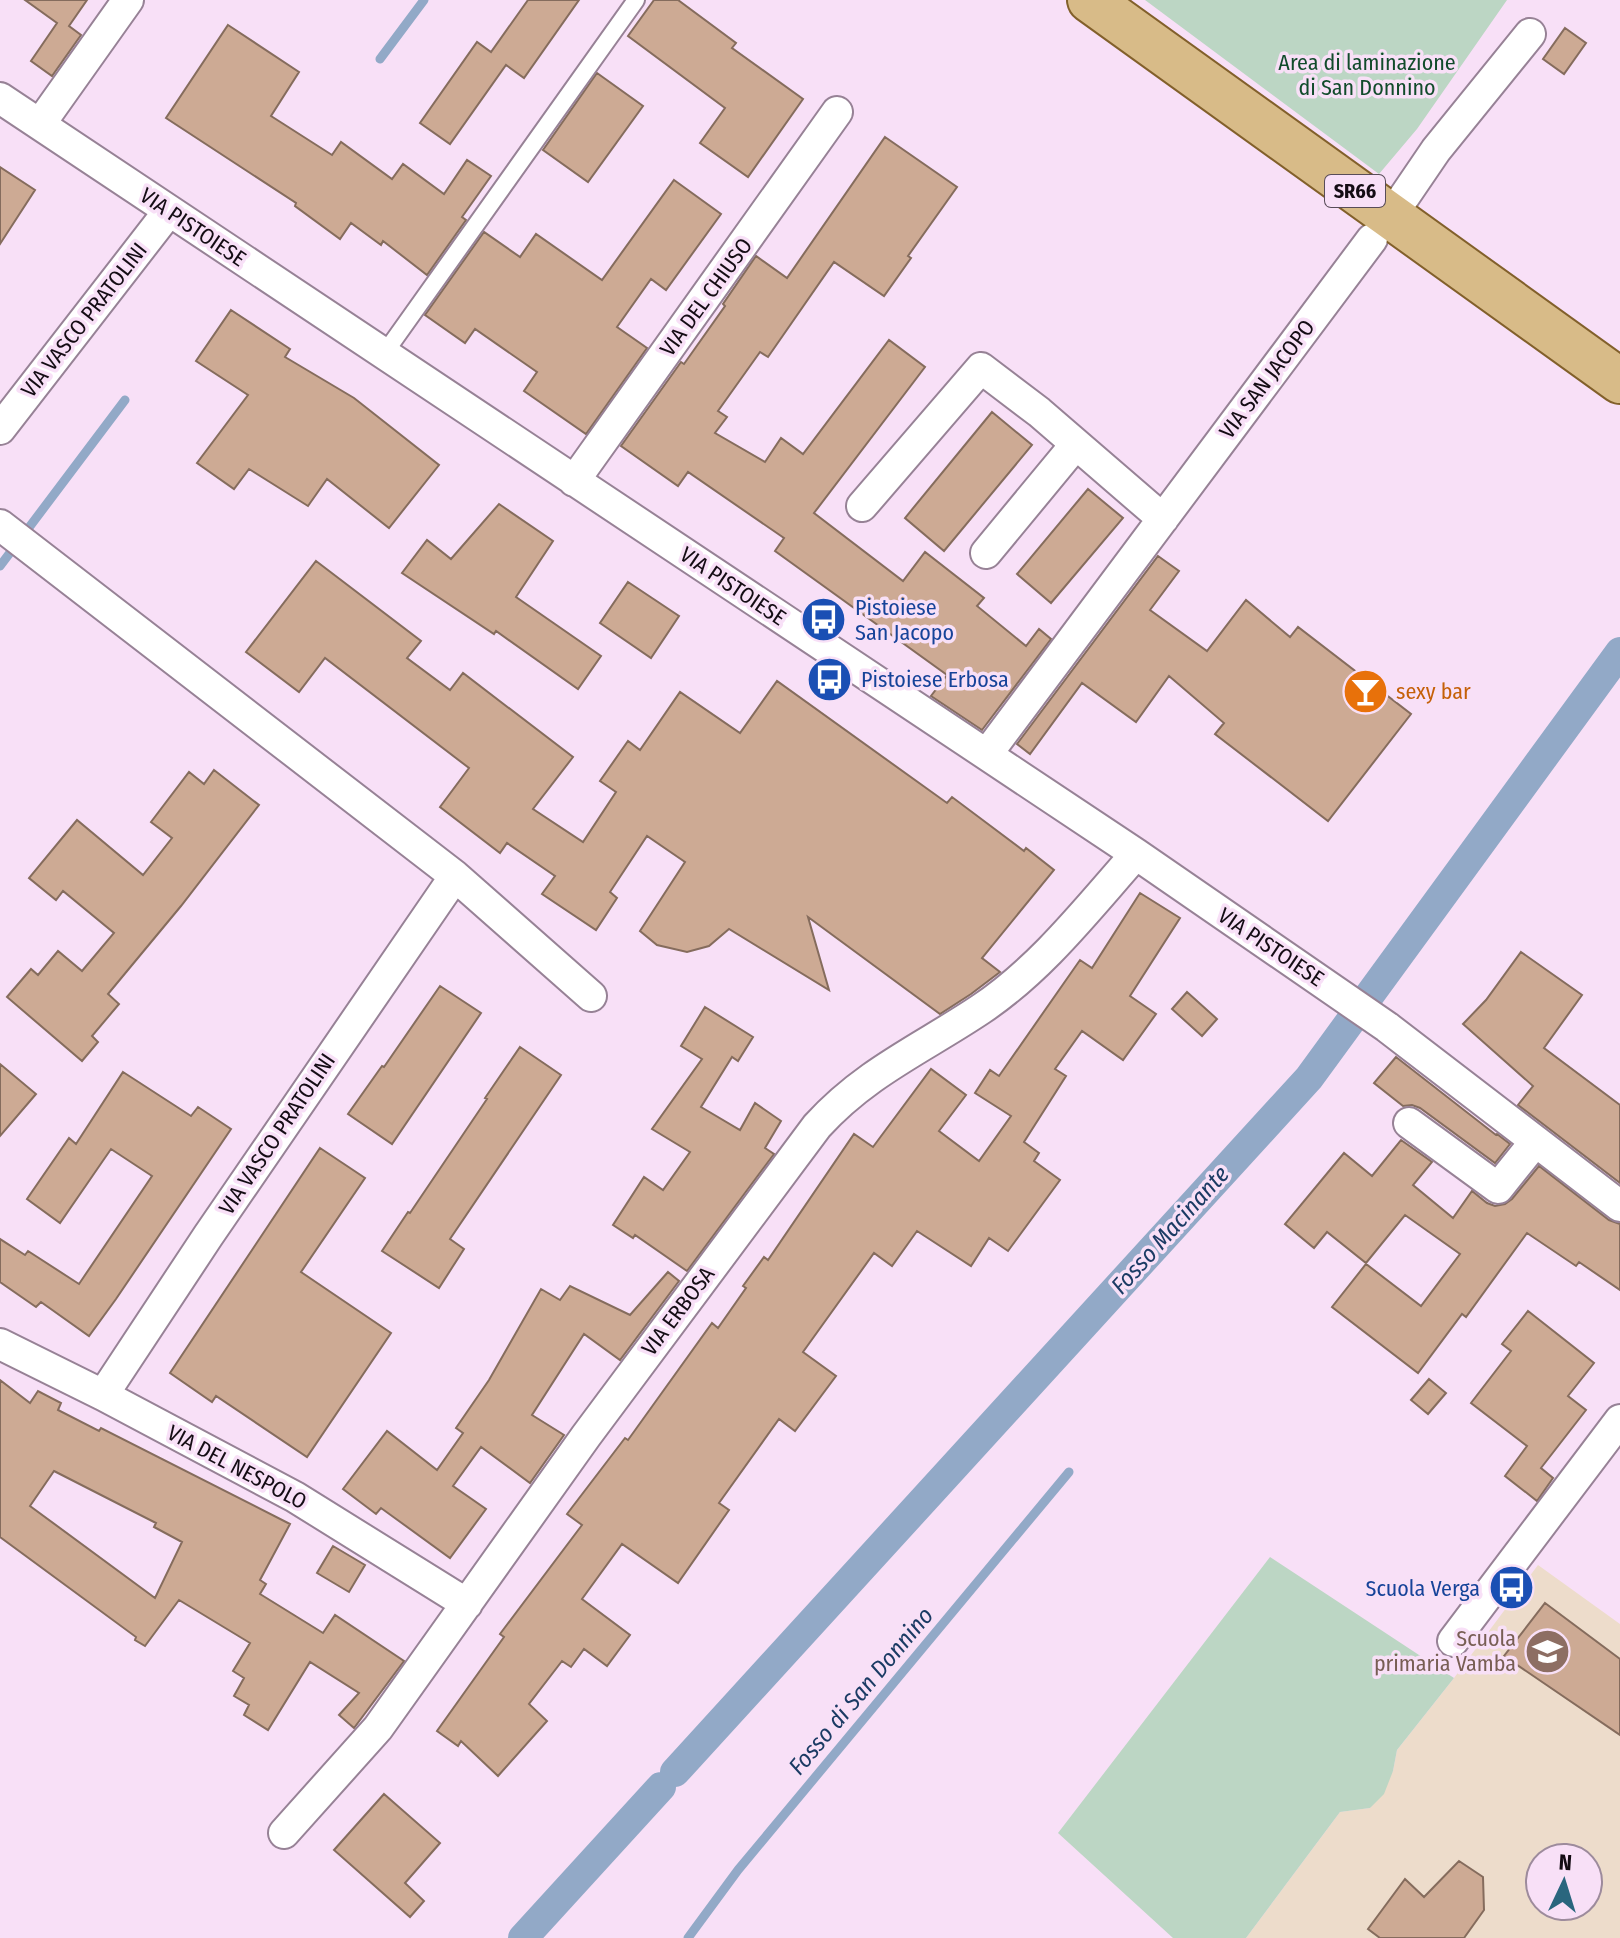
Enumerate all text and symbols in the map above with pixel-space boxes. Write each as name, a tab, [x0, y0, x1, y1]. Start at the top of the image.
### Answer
park label: Area di laminazione di San Donnino	[1278, 49, 1456, 101]
road number: SR66	[1325, 175, 1385, 207]
street label: VIA PISTOIESE	[135, 182, 251, 272]
street label: VIA DEL CHIUSO	[654, 233, 758, 361]
street label: VIA VASCO PRATOLINI	[15, 237, 153, 403]
street label: VIA SAN JACOPO	[1214, 314, 1320, 444]
street label: VIA PISTOIESE	[675, 541, 791, 631]
place label: Pistoiese San Jacopo	[855, 594, 954, 646]
bus stop icon: Pistoiese San Jacopo	[800, 596, 848, 644]
bus stop icon: Pistoiese Erbosa	[806, 655, 854, 703]
place label: Pistoiese Erbosa	[861, 666, 1009, 693]
bar icon: sexy bar	[1341, 667, 1389, 715]
place label: sexy bar	[1396, 678, 1471, 705]
street label: VIA PISTOIESE	[1213, 902, 1329, 992]
street label: VIA VASCO PRATOLINI	[213, 1048, 341, 1220]
water label: Fosso Macinante	[1105, 1160, 1235, 1300]
street label: VIA ERBOSA	[636, 1261, 720, 1361]
street label: VIA DEL NESPOLO	[163, 1419, 311, 1515]
bus stop icon: Scuola Verga	[1487, 1564, 1535, 1612]
place label: Scuola Verga	[1366, 1575, 1480, 1602]
water label: Fosso di San Donnino	[783, 1602, 939, 1780]
place label: Scuola primaria Vamba	[1374, 1625, 1516, 1677]
school or university icon: Scuola primaria Vamba	[1523, 1627, 1571, 1675]
north arrow	[1524, 1842, 1604, 1922]
text: N	[1558, 1849, 1573, 1876]

